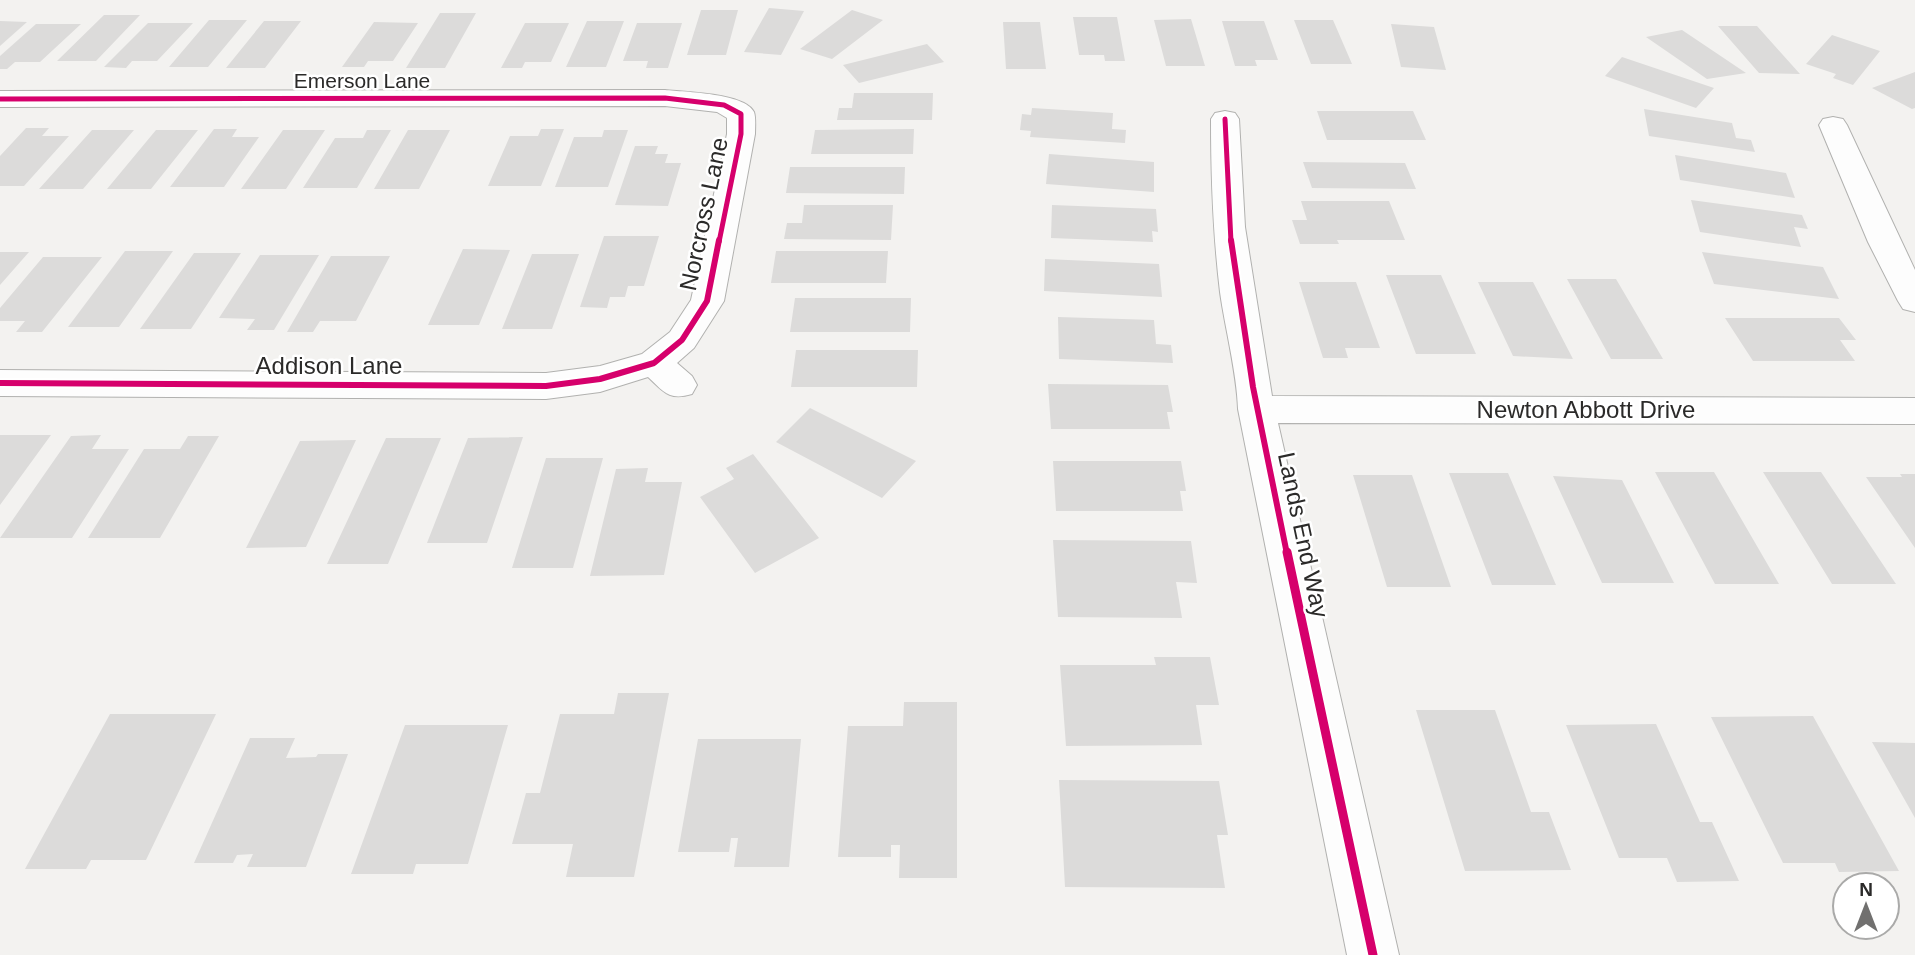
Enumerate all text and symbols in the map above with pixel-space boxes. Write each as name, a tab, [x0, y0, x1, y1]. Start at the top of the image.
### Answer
street label: Emerson Lane	[294, 69, 430, 92]
street label: Norcross Lane	[674, 135, 733, 293]
street label: Addison Lane	[256, 352, 402, 379]
street label: Newton Abbott Drive	[1477, 396, 1695, 423]
street label: Lands End Way	[1273, 450, 1334, 620]
north arrow	[1831, 871, 1901, 941]
text: N	[1859, 879, 1873, 900]

